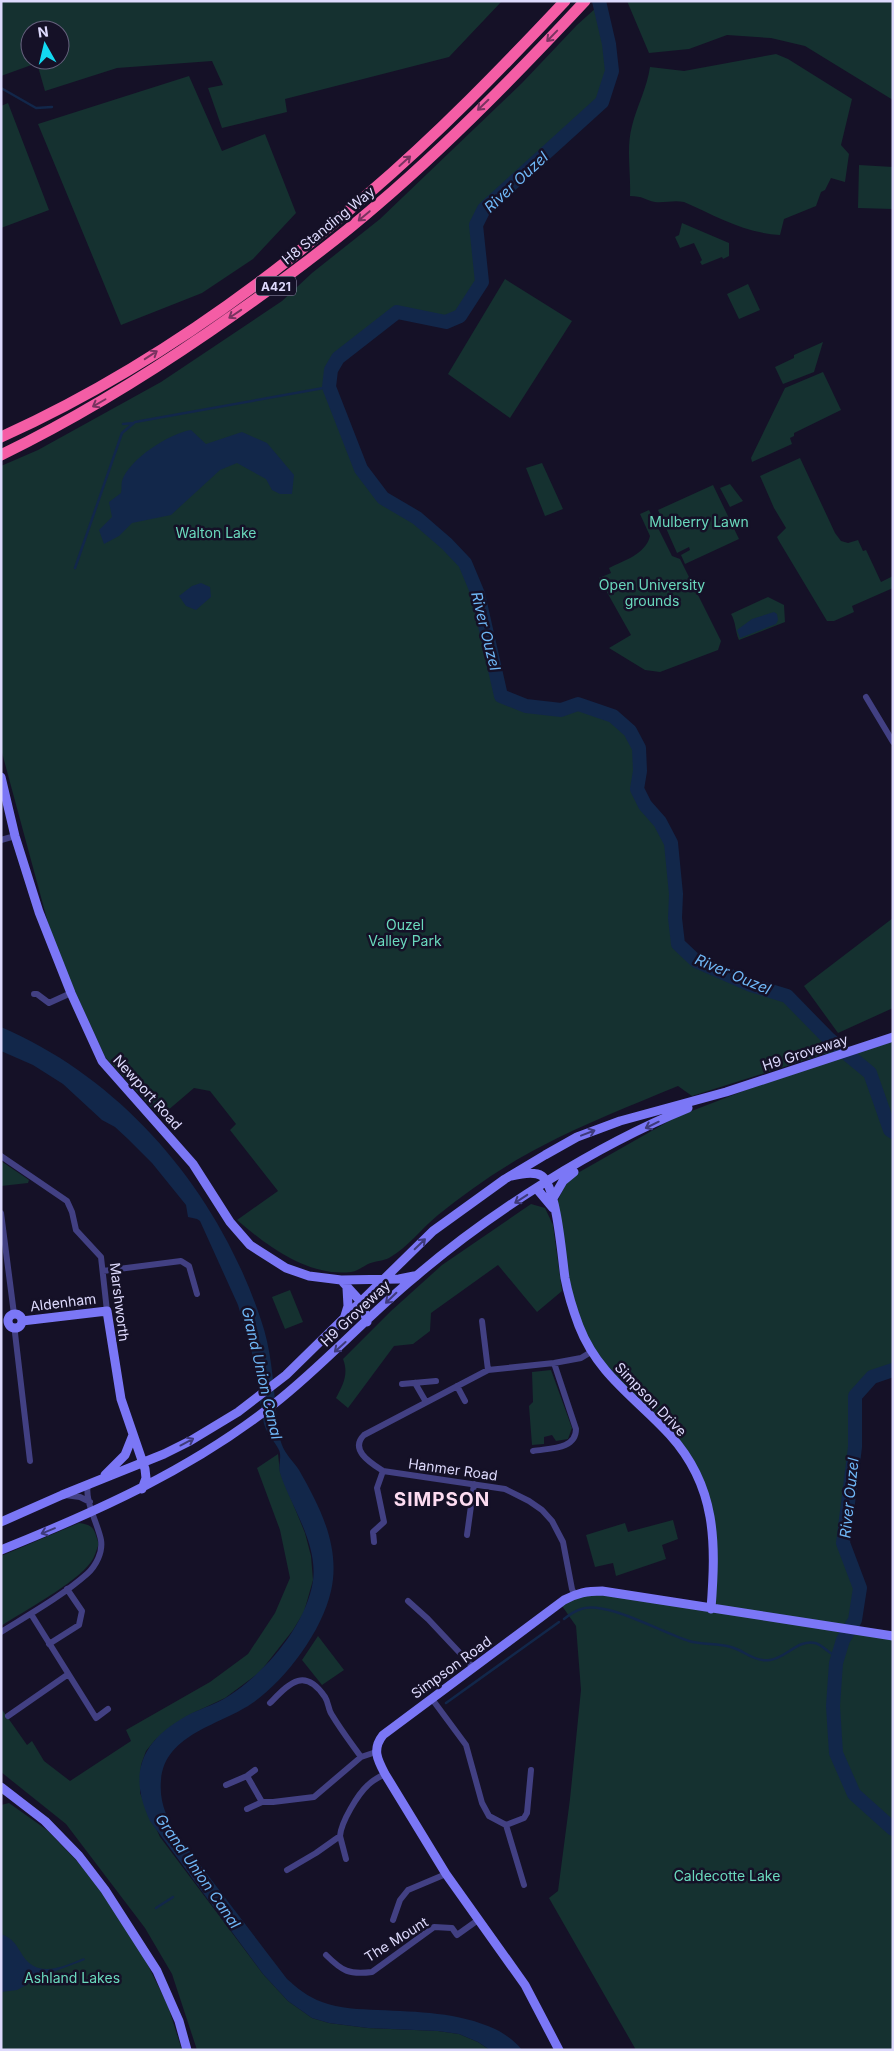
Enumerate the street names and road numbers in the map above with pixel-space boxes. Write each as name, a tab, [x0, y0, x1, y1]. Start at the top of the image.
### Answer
street label: H8 Standing Way	[278, 182, 378, 268]
road number: A421	[256, 276, 296, 296]
street label: H9 Groveway	[760, 1030, 850, 1074]
street label: Newport Road	[110, 1051, 186, 1133]
street label: Marshworth	[107, 1262, 133, 1342]
street label: H9 Groveway	[317, 1276, 393, 1350]
street label: Aldenham	[29, 1290, 97, 1314]
street label: Simpson Drive	[612, 1359, 690, 1439]
street label: Hanmer Road	[407, 1454, 499, 1484]
street label: Simpson Road	[408, 1632, 494, 1702]
street label: The Mount	[361, 1913, 431, 1965]

